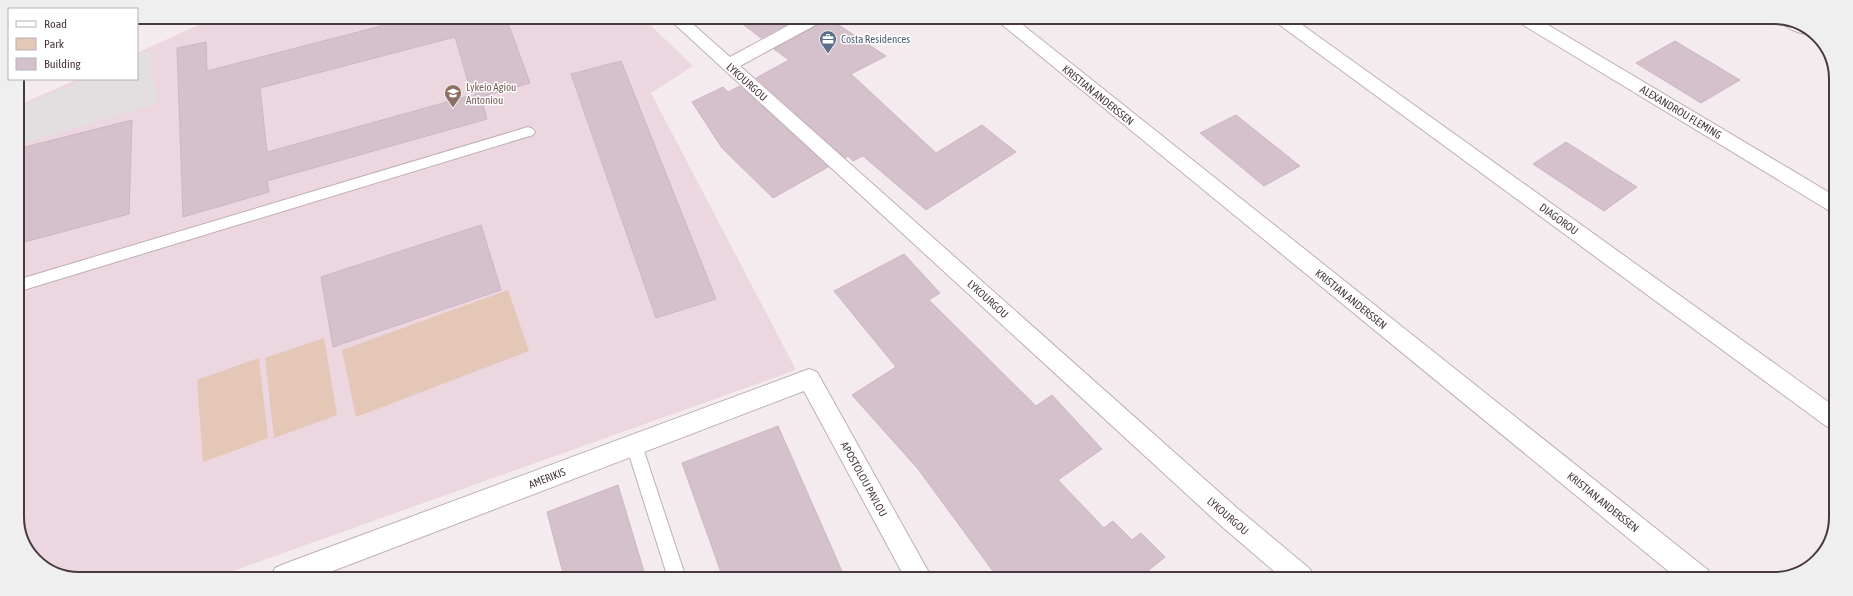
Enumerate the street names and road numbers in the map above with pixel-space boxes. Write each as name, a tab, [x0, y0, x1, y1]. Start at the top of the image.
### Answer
street label: LYKOURGOU	[724, 61, 770, 103]
street label: KRISTIAN ANDERSSEN	[1060, 63, 1136, 127]
street label: ALEXANDROU FLEMING	[1638, 83, 1724, 141]
street label: DIAGOROU	[1537, 201, 1581, 237]
street label: KRISTIAN ANDERSSEN	[1313, 267, 1389, 331]
street label: LYKOURGOU	[965, 278, 1011, 320]
street label: APOSTOLOU PAVLOU	[838, 439, 890, 519]
street label: AMERIKIS	[527, 465, 568, 491]
street label: KRISTIAN ANDERSSEN	[1565, 470, 1641, 534]
street label: LYKOURGOU	[1205, 495, 1251, 537]

